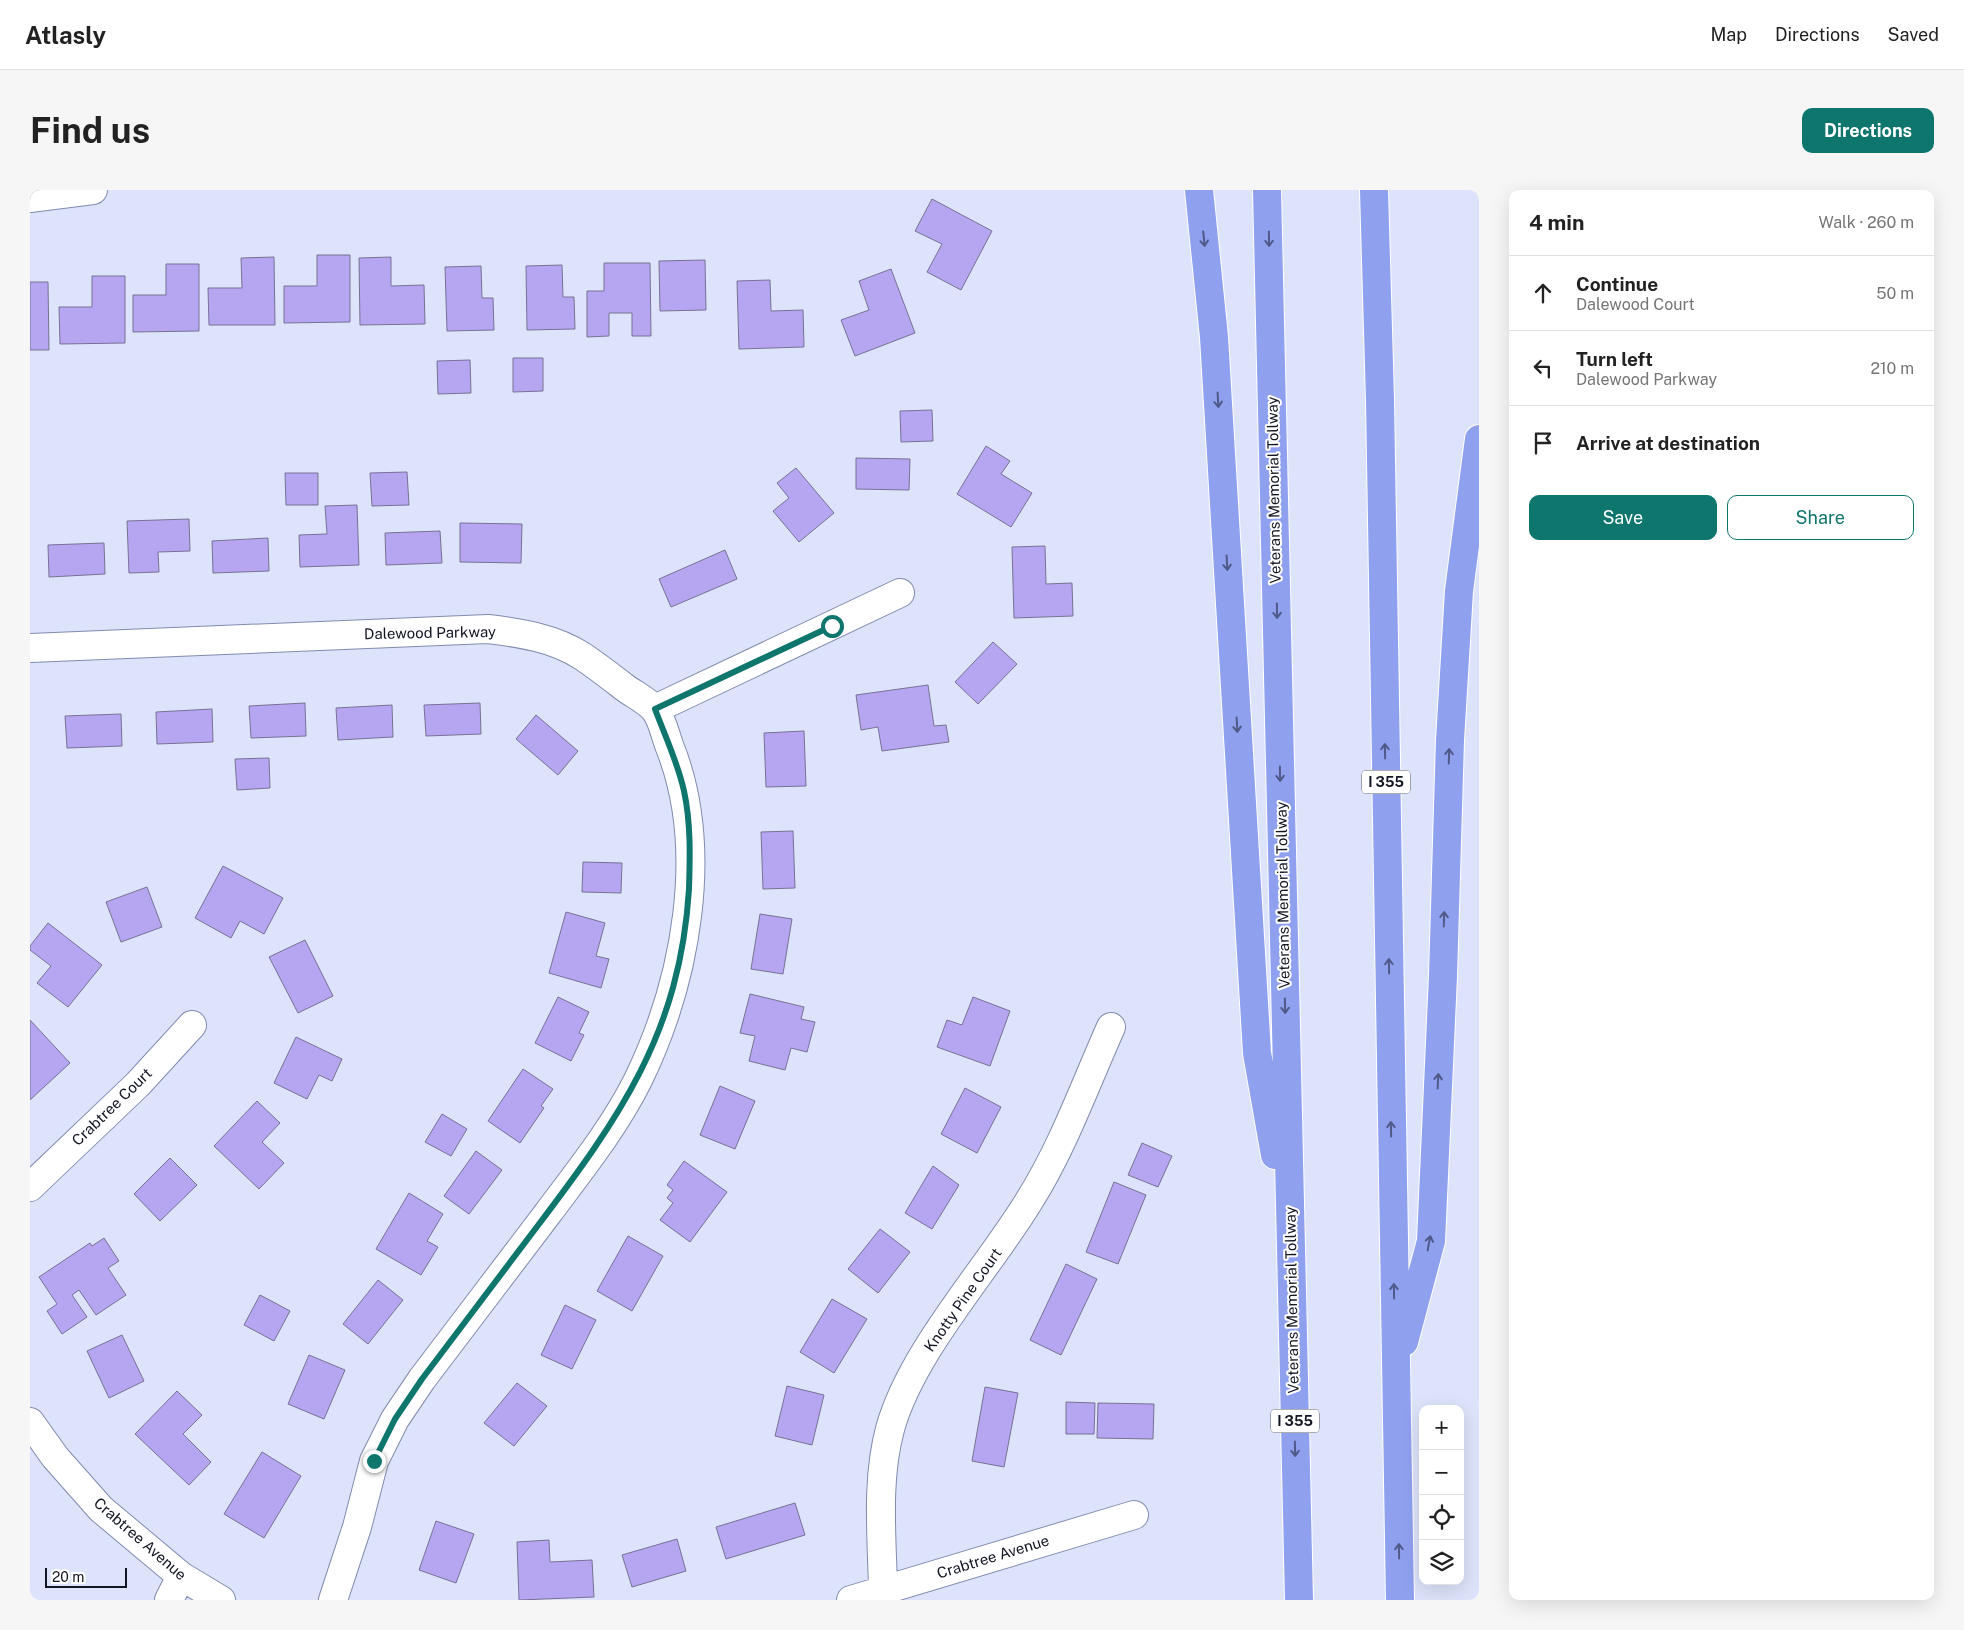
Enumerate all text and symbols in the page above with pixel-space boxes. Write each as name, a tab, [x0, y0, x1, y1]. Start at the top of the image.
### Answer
text: Atlasly	[25, 21, 106, 49]
text: Map	[1710, 24, 1747, 45]
text: Directions	[1775, 24, 1860, 45]
text: Saved	[1888, 24, 1939, 45]
button: Directions	[1802, 108, 1934, 153]
text: Find us	[30, 110, 150, 151]
text: 4 min	[1529, 210, 1584, 235]
text: Walk · 260 m	[1819, 213, 1914, 232]
one-way arrow	[1199, 230, 1209, 246]
one-way arrow	[1264, 230, 1273, 246]
text: Continue	[1576, 273, 1658, 295]
icon: ahead	[1529, 279, 1557, 307]
text: 50 m	[1876, 284, 1914, 303]
text: Dalewood Court	[1576, 295, 1695, 314]
text: Turn left	[1576, 348, 1653, 370]
icon: left	[1529, 354, 1557, 382]
text: 210 m	[1870, 359, 1914, 378]
text: Dalewood Parkway	[1576, 370, 1717, 389]
one-way arrow	[1213, 392, 1222, 408]
street label: Veterans Memorial Tollway	[1263, 396, 1284, 584]
icon: arrive	[1529, 429, 1557, 457]
text: Arrive at destination	[1576, 432, 1760, 454]
button: Save	[1529, 495, 1717, 540]
button: Share	[1727, 495, 1914, 540]
one-way arrow	[1223, 554, 1232, 570]
one-way arrow	[1272, 603, 1281, 619]
route start	[821, 615, 844, 638]
street label: Dalewood Parkway	[364, 623, 496, 642]
one-way arrow	[1233, 717, 1242, 733]
one-way arrow	[1381, 743, 1390, 759]
one-way arrow	[1445, 748, 1454, 764]
one-way arrow	[1275, 765, 1285, 781]
road number: I 355	[1362, 770, 1410, 794]
street label: Veterans Memorial Tollway	[1272, 801, 1293, 989]
one-way arrow	[1440, 911, 1449, 927]
one-way arrow	[1384, 958, 1394, 974]
one-way arrow	[1280, 998, 1290, 1014]
street label: Crabtree Court	[68, 1064, 155, 1149]
one-way arrow	[1433, 1073, 1442, 1089]
one-way arrow	[1386, 1121, 1396, 1137]
street label: Veterans Memorial Tollway	[1281, 1206, 1302, 1394]
one-way arrow	[1425, 1236, 1435, 1252]
street label: Knotty Pine Court	[920, 1244, 1005, 1355]
one-way arrow	[1389, 1283, 1399, 1300]
map controls	[1419, 1405, 1464, 1585]
button: +	[1419, 1405, 1464, 1450]
road number: I 355	[1271, 1410, 1319, 1432]
one-way arrow	[1290, 1440, 1300, 1457]
route end	[363, 1450, 386, 1473]
button: −	[1419, 1450, 1464, 1495]
street label: Crabtree Avenue	[91, 1494, 190, 1583]
button: locate	[1419, 1495, 1464, 1540]
street label: Crabtree Avenue	[935, 1531, 1051, 1582]
button: layers	[1419, 1540, 1464, 1585]
one-way arrow	[1394, 1544, 1404, 1560]
scale bar	[45, 1565, 128, 1588]
text: 20 m	[52, 1569, 84, 1585]

